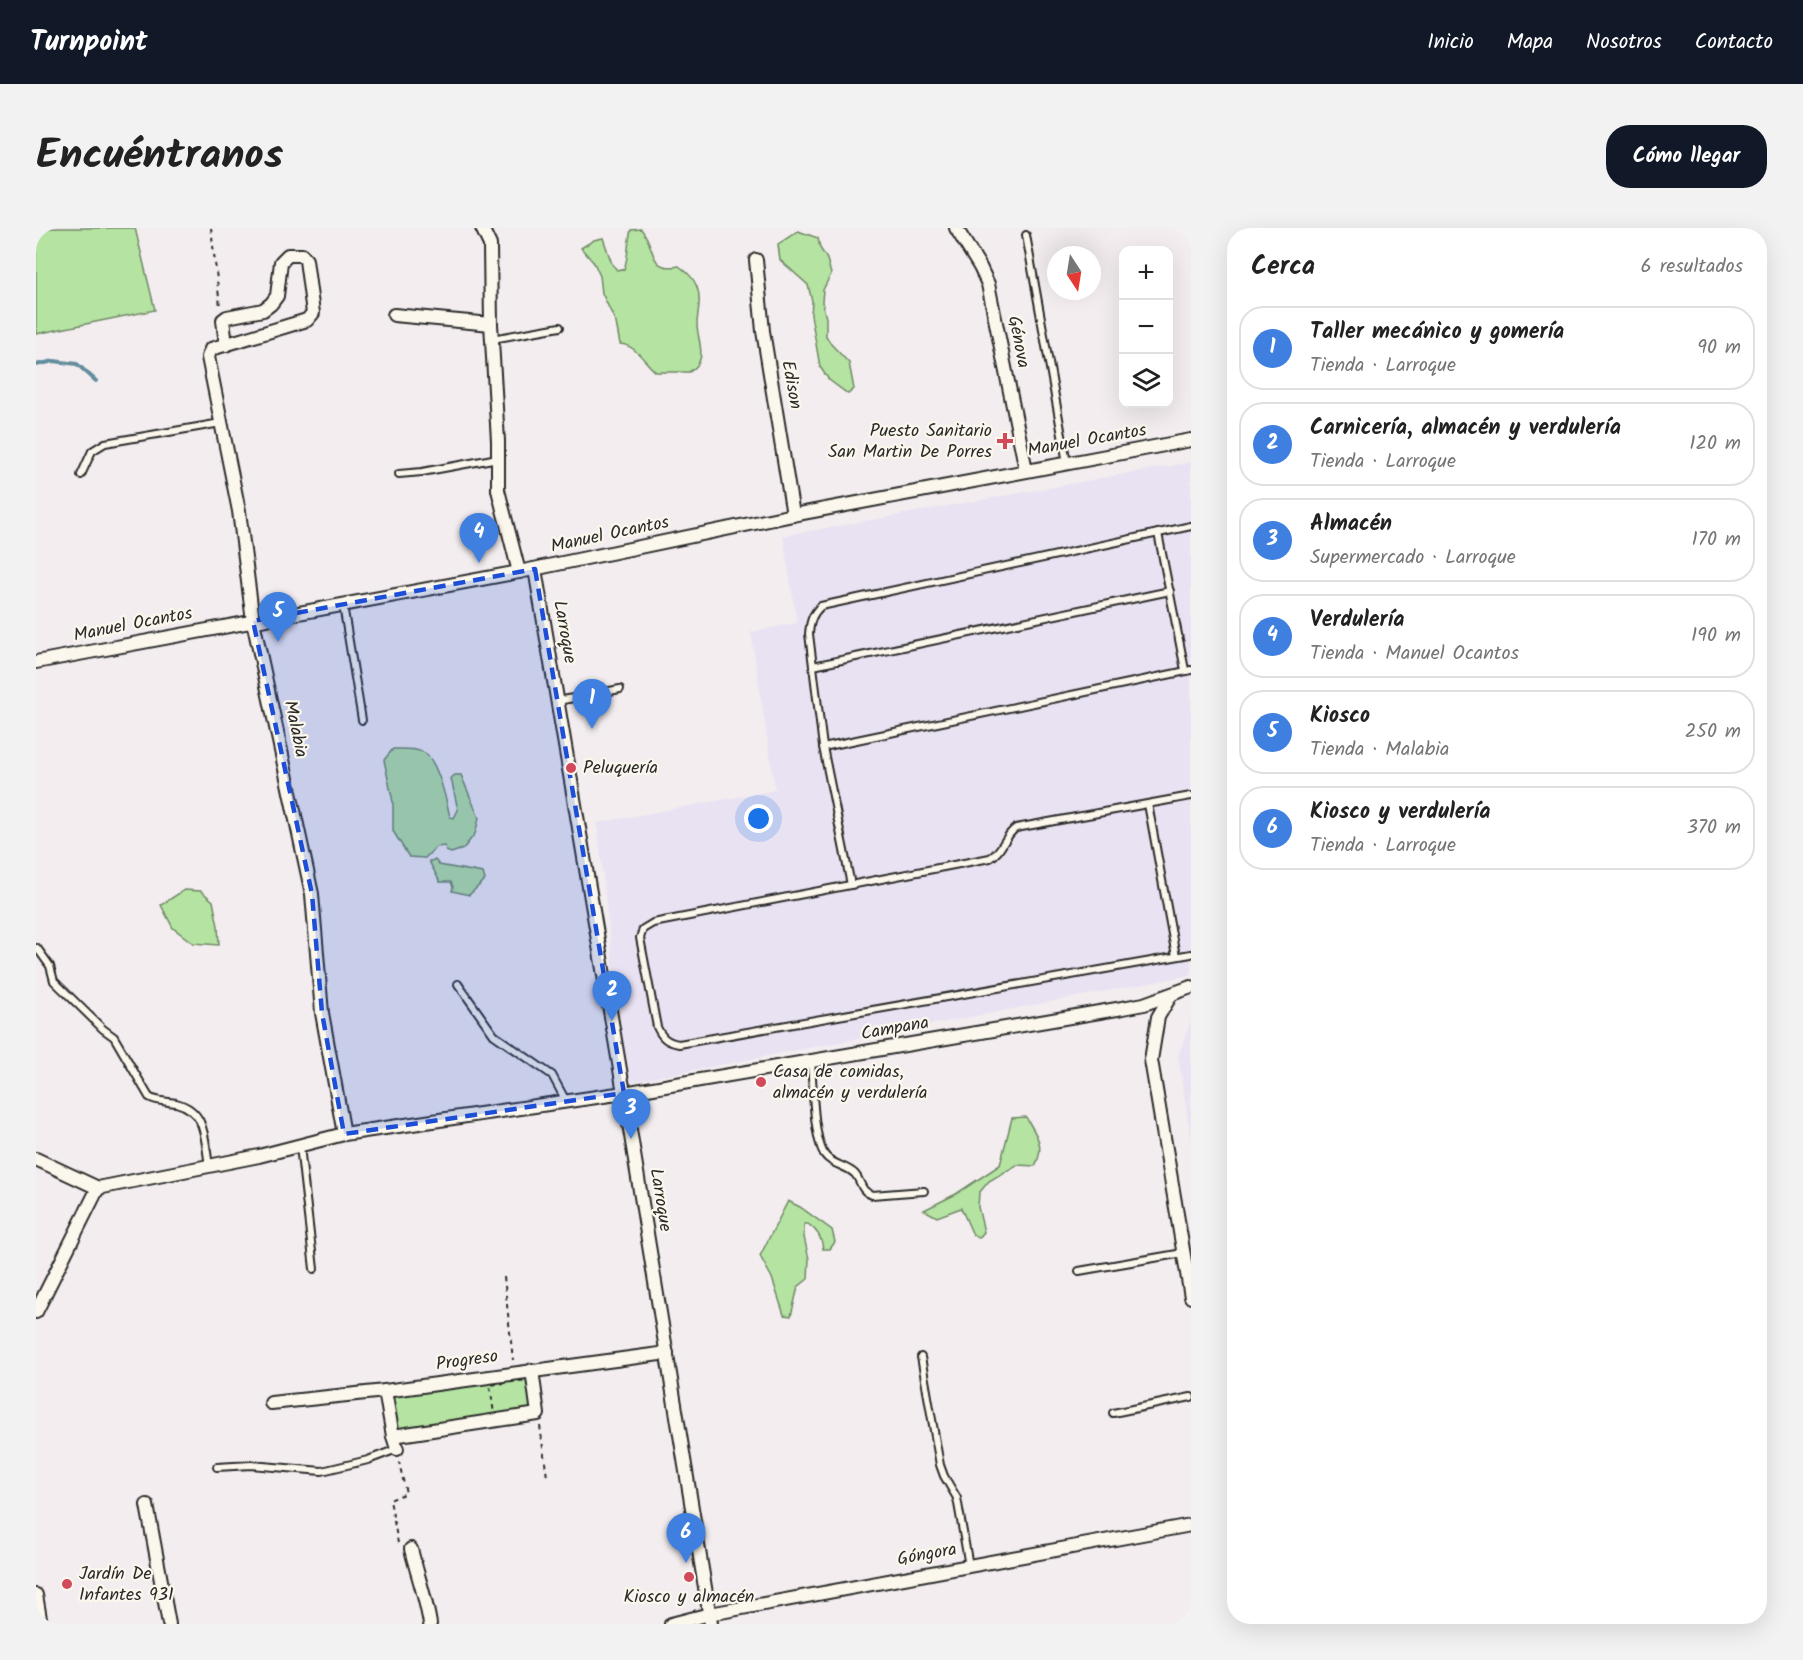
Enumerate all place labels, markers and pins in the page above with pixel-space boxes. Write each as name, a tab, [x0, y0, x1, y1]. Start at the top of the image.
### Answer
place label: Puesto Sanitario San Martin De Porres	[828, 417, 992, 467]
marker: Puesto Sanitario San Martin De Porres	[996, 432, 1014, 450]
pin: 4	[460, 514, 498, 563]
pin: 5	[258, 592, 298, 642]
pin: 1	[572, 680, 612, 729]
place label: Peluquería	[583, 754, 658, 783]
marker: Peluquería	[564, 761, 578, 775]
pin: 2	[592, 972, 632, 1021]
place label: Casa de comidas, almacén y verdulería	[773, 1058, 927, 1108]
marker: Casa de comidas, almacén y verdulería	[754, 1075, 768, 1089]
pin: 3	[612, 1090, 650, 1139]
pin: 6	[666, 1514, 706, 1563]
place label: Jardín De Infantes 931	[79, 1560, 174, 1610]
marker: Kiosco y almacén	[682, 1570, 696, 1584]
marker: Jardín De Infantes 931	[60, 1577, 74, 1591]
place label: Kiosco y almacén	[624, 1583, 754, 1612]

